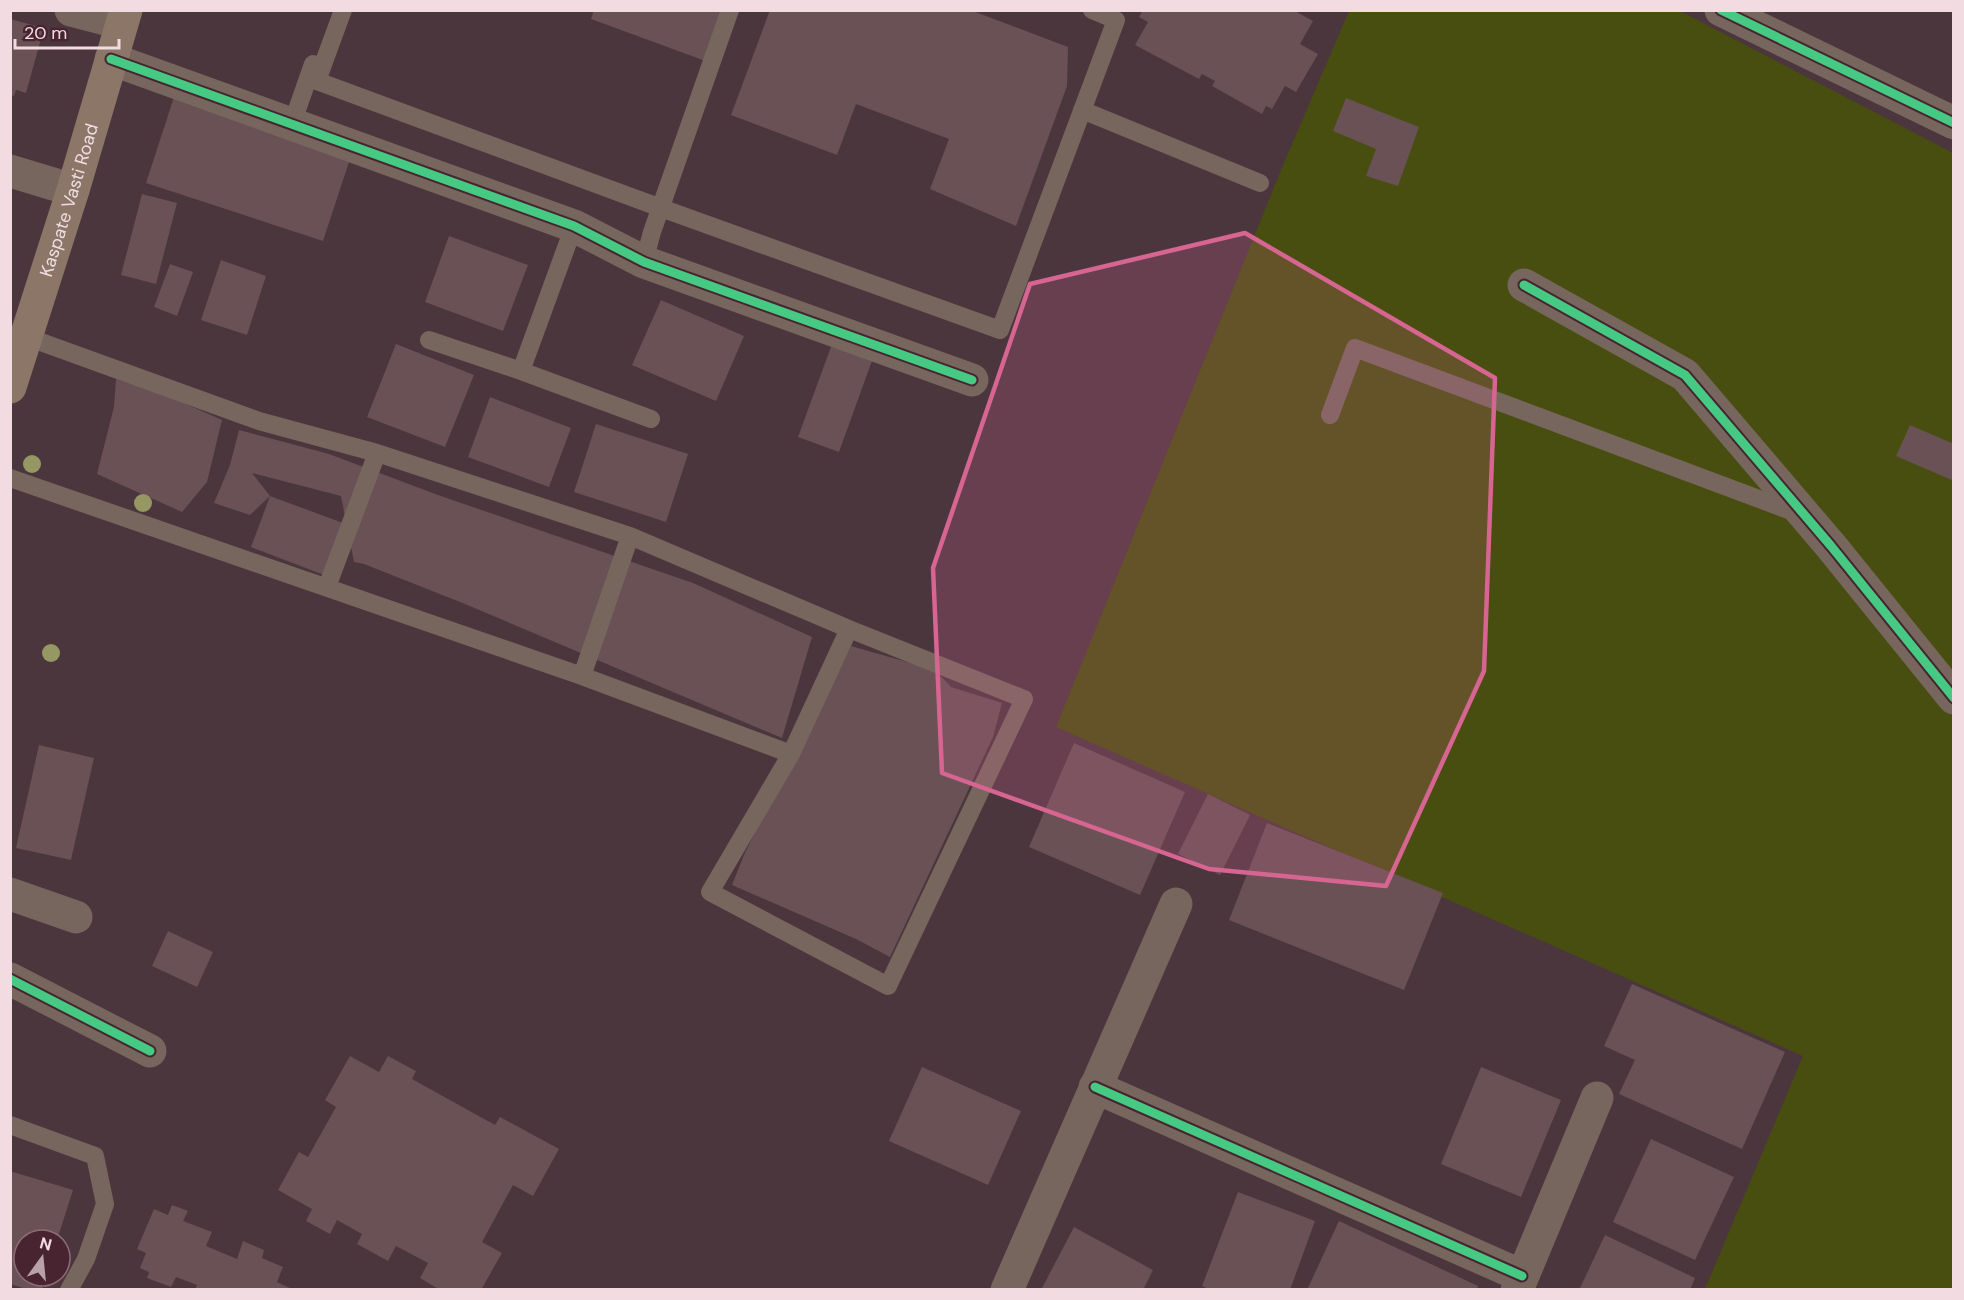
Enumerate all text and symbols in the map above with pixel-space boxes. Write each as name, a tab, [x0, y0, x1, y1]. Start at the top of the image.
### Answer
scale bar	[15, 12, 118, 50]
text: 20 m	[24, 21, 67, 45]
street label: Kaspate Vasti Road	[34, 121, 104, 280]
north arrow	[12, 1228, 72, 1288]
text: N	[37, 1232, 54, 1256]

